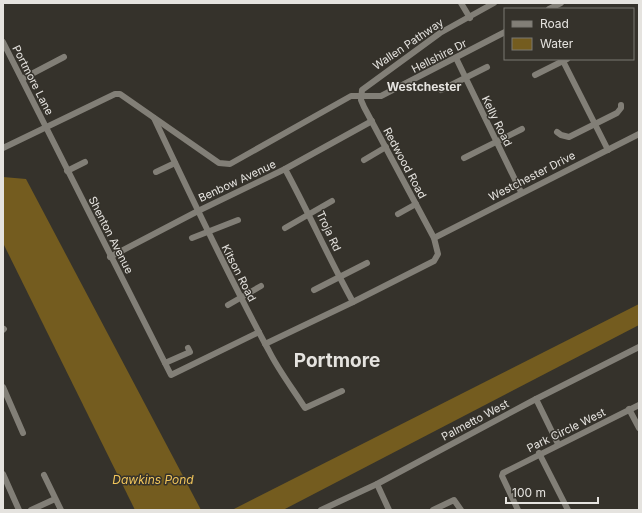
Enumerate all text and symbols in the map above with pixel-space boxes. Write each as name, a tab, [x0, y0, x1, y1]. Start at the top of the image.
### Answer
legend	[504, 8, 634, 60]
street label: Wallen Pathway	[370, 15, 446, 73]
text: Road	[540, 16, 569, 31]
street label: Hellshire Dr	[409, 36, 469, 76]
text: Water	[540, 36, 574, 51]
street label: Portmore Lane	[9, 43, 57, 117]
district label: Westchester	[387, 79, 461, 94]
street label: Kelly Road	[479, 93, 515, 149]
street label: Redwood Road	[380, 125, 430, 201]
street label: Westchester Drive	[486, 148, 578, 204]
street label: Benbow Avenue	[196, 157, 278, 205]
street label: Shenton Avenue	[86, 194, 136, 276]
street label: Troja Rd	[314, 209, 344, 253]
street label: Kitson Road	[219, 242, 259, 304]
district label: Portmore	[294, 349, 380, 372]
street label: Palmetto West	[439, 396, 512, 444]
street label: Park Circle West	[524, 405, 608, 455]
water label: Dawkins Pond	[112, 472, 194, 487]
scale bar	[506, 479, 598, 505]
text: 100 m	[512, 485, 546, 500]

